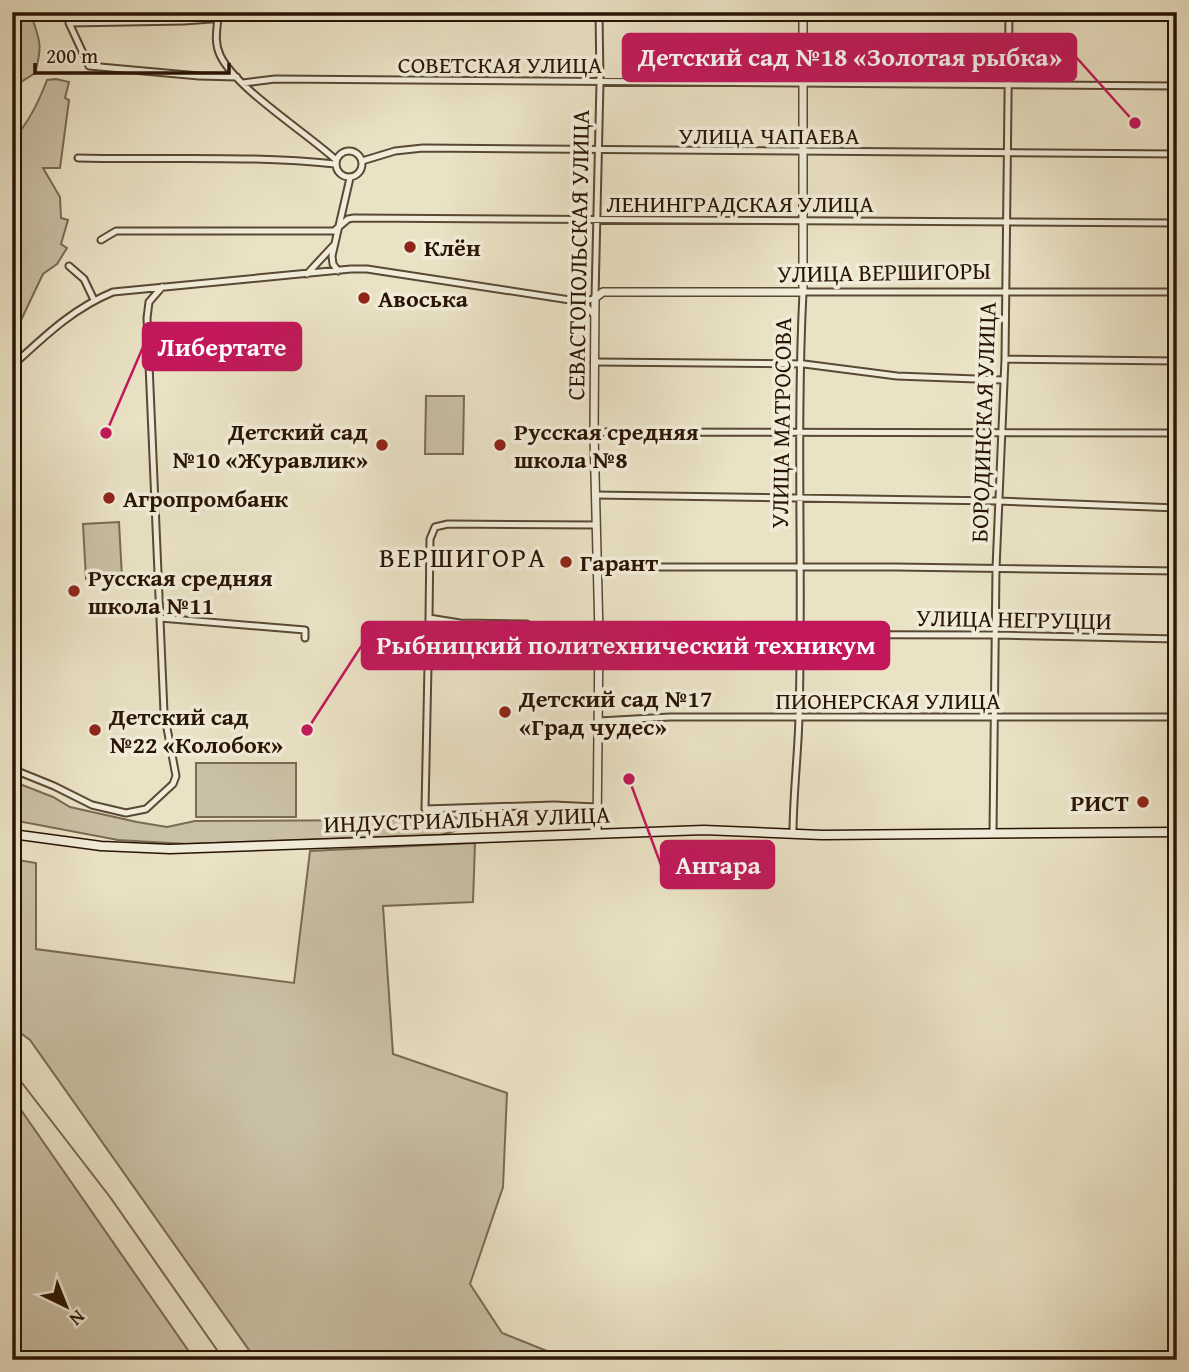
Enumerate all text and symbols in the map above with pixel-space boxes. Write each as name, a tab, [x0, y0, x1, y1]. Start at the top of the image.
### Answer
scale bar	[35, 32, 229, 76]
callout: Детский сад №18 «Золотая рыбка»	[623, 34, 1076, 81]
text: Детский сад №18 «Золотая рыбка»	[637, 37, 1062, 76]
text: 200 m	[46, 40, 98, 71]
street label: СОВЕТСКАЯ УЛИЦА	[398, 47, 603, 82]
street label: СЕВАСТОПОЛЬСКАЯ УЛИЦА	[558, 109, 598, 401]
street label: УЛИЦА ЧАПАЕВА	[679, 118, 860, 153]
street label: ЛЕНИНГРАДСКАЯ УЛИЦА	[606, 186, 874, 221]
place label: Клён	[424, 230, 481, 265]
marker: Клён	[402, 239, 418, 255]
street label: УЛИЦА ВЕРШИГОРЫ	[777, 253, 991, 291]
place label: Авоська	[378, 281, 469, 316]
marker: Авоська	[356, 290, 372, 306]
street label: БОРОДИНСКАЯ УЛИЦА	[961, 301, 1005, 543]
street label: УЛИЦА МАТРОСОВА	[762, 317, 800, 529]
callout: Либертате	[143, 323, 301, 370]
text: Либертате	[157, 327, 287, 366]
place label: Детский сад №10 «Журавлик»	[172, 414, 368, 477]
place label: Русская средняя школа №8	[514, 414, 699, 477]
marker: Детский сад №10 «Журавлик»	[374, 437, 390, 453]
marker: Русская средняя школа №8	[492, 437, 508, 453]
place label: Агропромбанк	[123, 481, 288, 516]
marker: Агропромбанк	[101, 490, 117, 506]
district label: ВЕРШИГОРА	[379, 536, 547, 577]
place label: Гарант	[580, 545, 658, 580]
marker: Гарант	[558, 554, 574, 570]
place label: Русская средняя школа №11	[88, 560, 273, 623]
marker: Русская средняя школа №11	[66, 583, 82, 599]
street label: УЛИЦА НЕГРУЦЦИ	[916, 600, 1112, 638]
callout: Рыбницкий политехнический техникум	[362, 622, 889, 669]
text: Рыбницкий политехнический техникум	[376, 625, 876, 664]
place label: Детский сад №17 «Град чудес»	[518, 681, 712, 744]
street label: ПИОНЕРСКАЯ УЛИЦА	[776, 683, 1001, 718]
place label: Детский сад №22 «Колобок»	[108, 699, 283, 762]
marker: Детский сад №17 «Град чудес»	[497, 704, 513, 720]
marker: Детский сад №22 «Колобок»	[87, 722, 103, 738]
place label: РИСТ	[1070, 785, 1129, 820]
marker: РИСТ	[1135, 794, 1151, 810]
street label: ИНДУСТРИАЛЬНАЯ УЛИЦА	[323, 796, 611, 841]
callout: Ангара	[661, 841, 774, 888]
text: Ангара	[675, 845, 761, 884]
north arrow	[32, 1270, 102, 1340]
text: N	[63, 1304, 92, 1333]

